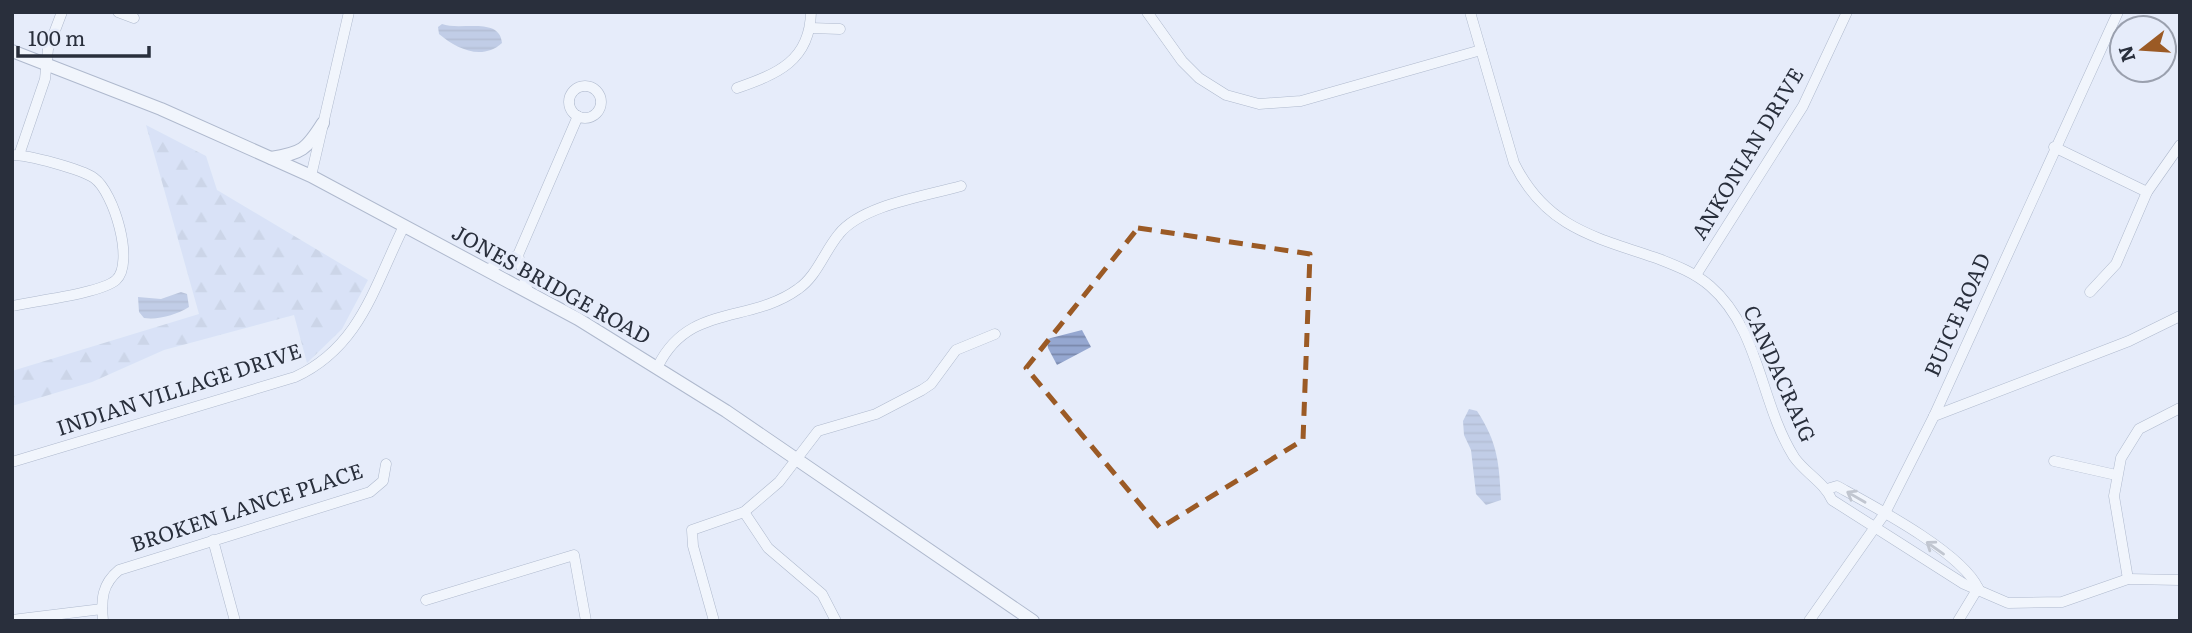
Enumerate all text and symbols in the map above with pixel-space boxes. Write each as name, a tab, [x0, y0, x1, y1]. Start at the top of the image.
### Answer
scale bar	[18, 14, 149, 58]
north arrow	[2108, 14, 2178, 84]
text: 100 m	[28, 21, 85, 52]
text: N	[2110, 42, 2142, 66]
street label: ANKONIAN DRIVE	[1682, 61, 1810, 245]
street label: JONES BRIDGE ROAD	[447, 215, 657, 351]
street label: BUICE ROAD	[1915, 247, 1997, 381]
street label: CANDACRAIG	[1737, 300, 1825, 447]
street label: INDIAN VILLAGE DRIVE	[52, 333, 305, 442]
street label: BROKEN LANCE PLACE	[126, 453, 366, 558]
one-way arrow	[1847, 490, 1867, 504]
one-way arrow	[1926, 540, 1945, 555]

